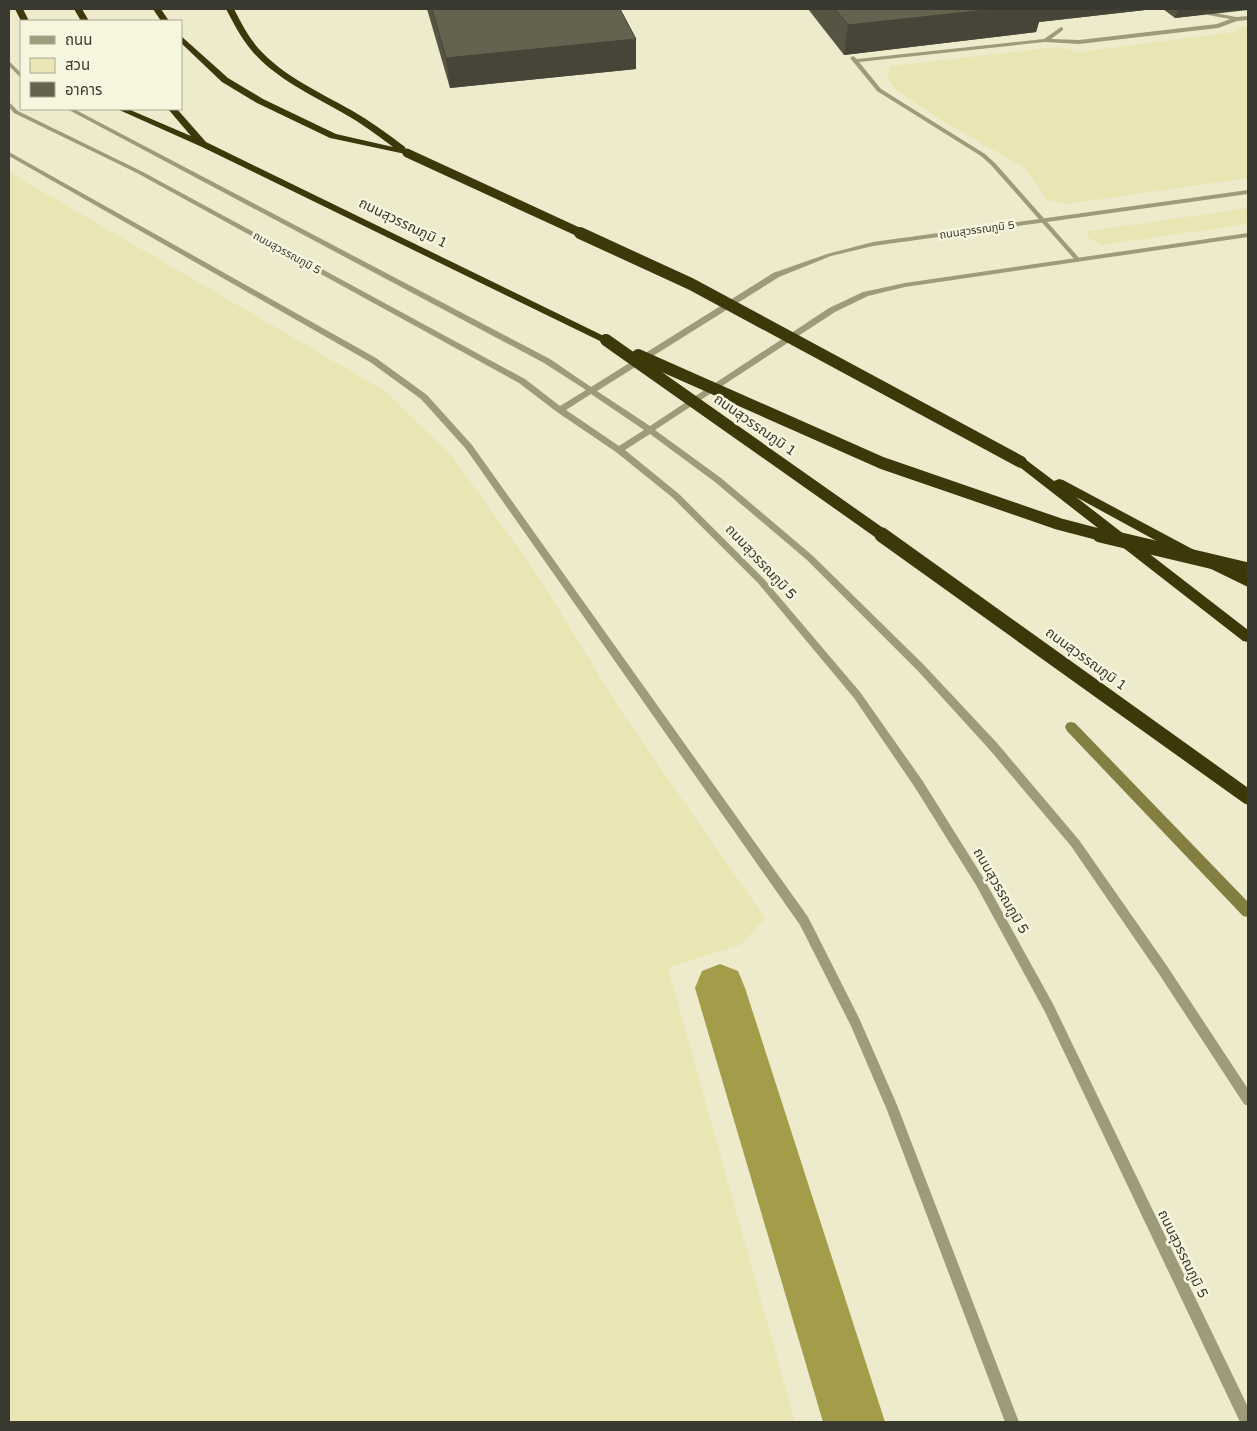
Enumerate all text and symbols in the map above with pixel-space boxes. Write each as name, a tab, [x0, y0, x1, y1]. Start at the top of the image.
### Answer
legend	[20, 20, 182, 110]
text: ถนน	[65, 31, 92, 49]
text: สวน	[65, 56, 90, 74]
text: อาคาร	[65, 81, 102, 99]
street label: ถนนสุวรรณภูมิ 1	[356, 194, 450, 252]
street label: ถนนสุวรรณภูมิ 5	[939, 218, 1015, 242]
street label: ถนนสุวรรณภูมิ 5	[251, 229, 323, 277]
street label: ถนนสุวรรณภูมิ 1	[711, 390, 799, 460]
street label: ถนนสุวรรณภูมิ 5	[722, 521, 800, 603]
street label: ถนนสุวรรณภูมิ 1	[1042, 624, 1130, 694]
street label: ถนนสุวรรณภูมิ 5	[970, 845, 1032, 937]
street label: ถนนสุวรรณภูมิ 5	[1154, 1207, 1212, 1301]

